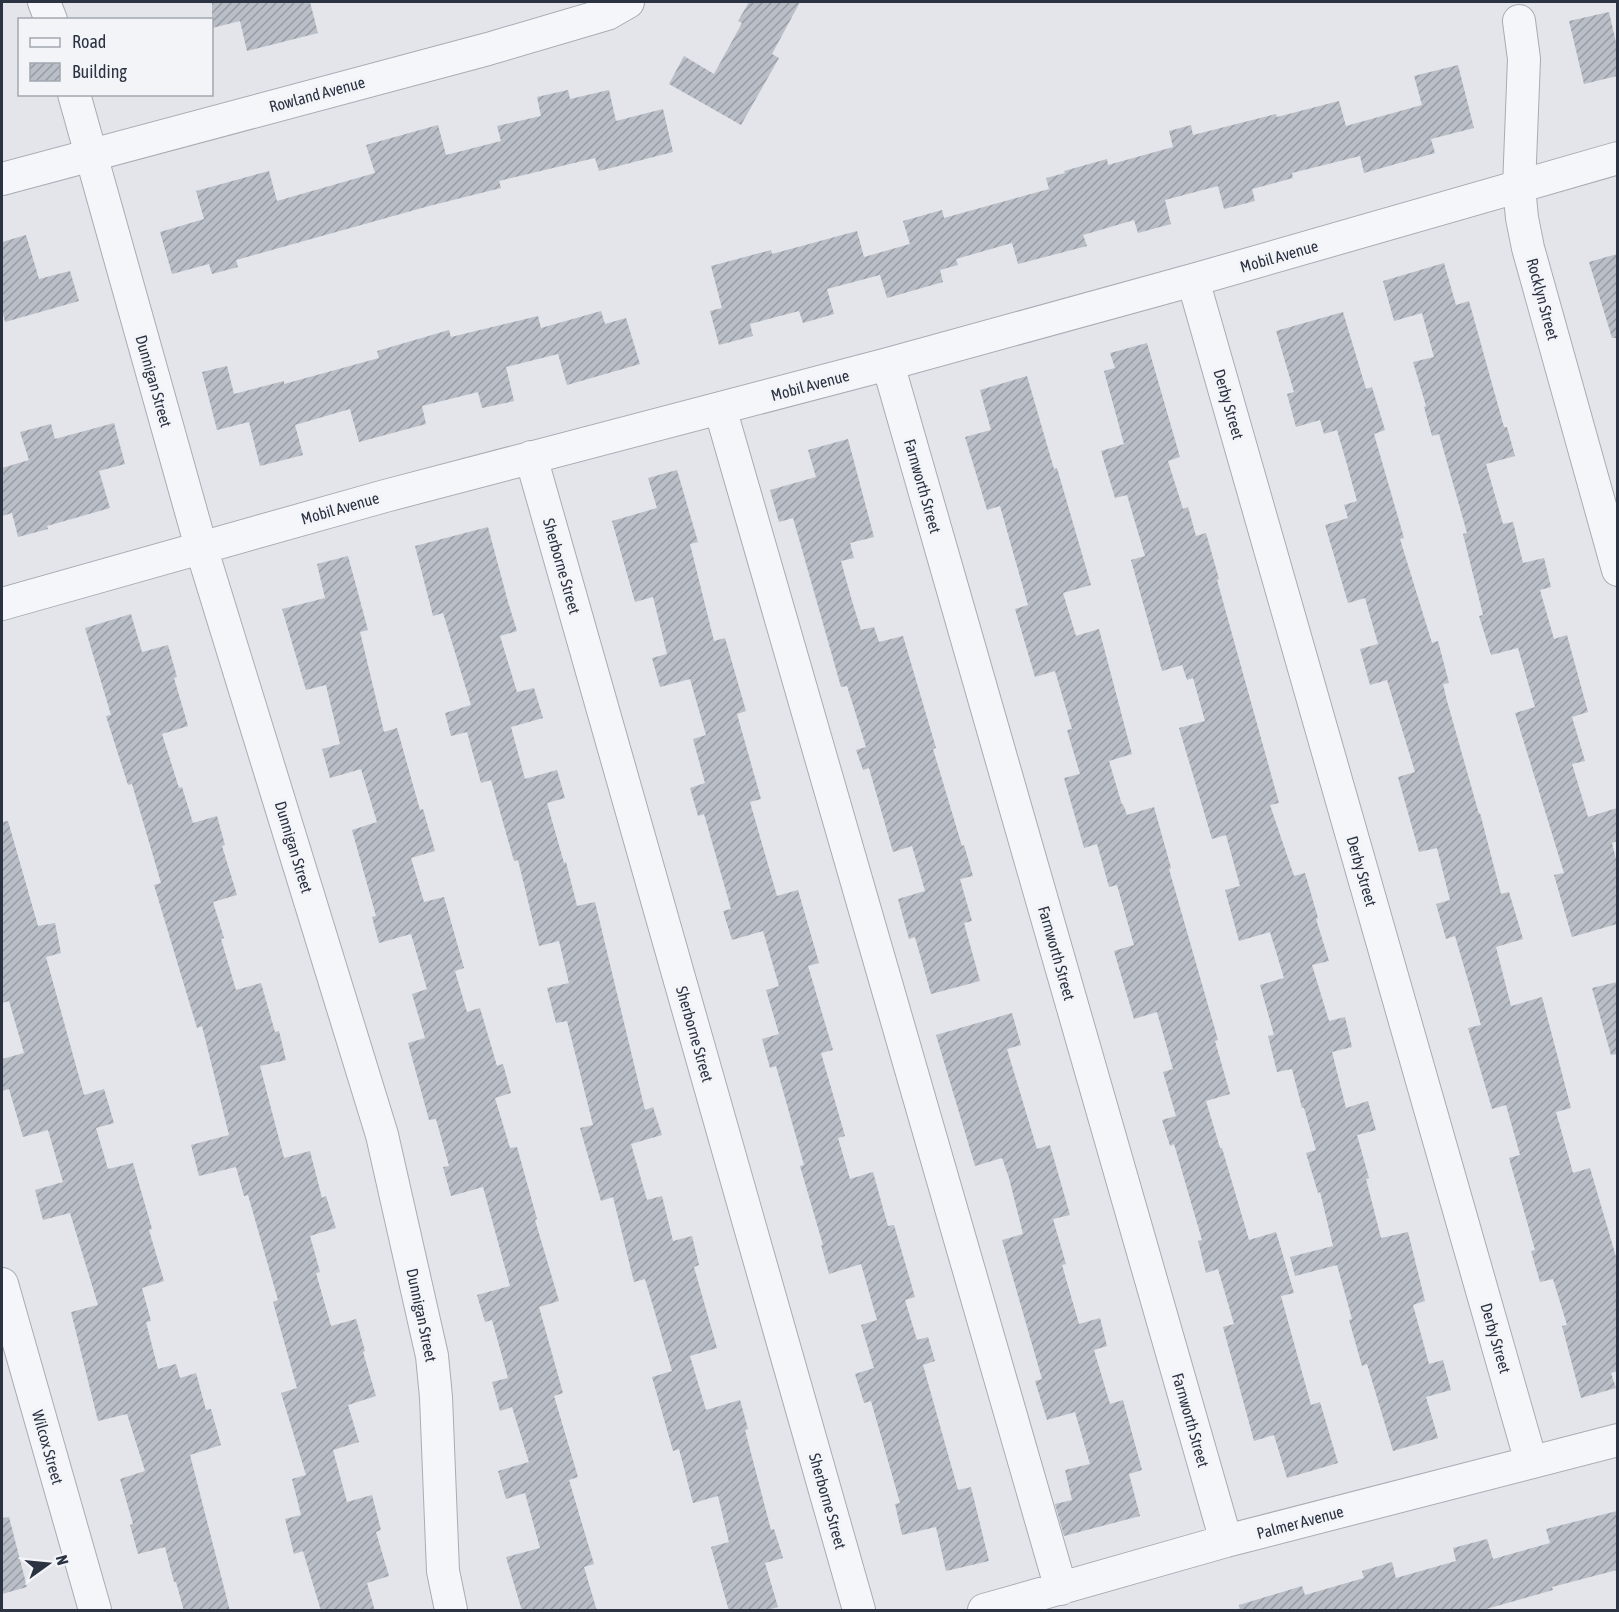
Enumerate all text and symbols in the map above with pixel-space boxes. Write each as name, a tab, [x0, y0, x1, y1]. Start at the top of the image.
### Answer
legend	[18, 18, 213, 96]
text: Road	[72, 31, 106, 52]
text: Building	[72, 61, 127, 82]
street label: Rowland Avenue	[267, 73, 367, 115]
street label: Mobil Avenue	[1238, 236, 1320, 276]
street label: Rocklyn Street	[1522, 256, 1563, 343]
street label: Dunnigan Street	[131, 333, 176, 430]
street label: Mobil Avenue	[769, 366, 851, 404]
street label: Derby Street	[1209, 367, 1248, 442]
street label: Farnworth Street	[901, 437, 945, 536]
street label: Mobil Avenue	[299, 488, 381, 528]
street label: Sherborne Street	[540, 516, 584, 616]
street label: Dunnigan Street	[271, 799, 317, 896]
street label: Derby Street	[1342, 834, 1381, 909]
street label: Farnworth Street	[1035, 904, 1079, 1003]
street label: Sherborne Street	[673, 984, 717, 1084]
street label: Dunnigan Street	[402, 1267, 441, 1364]
street label: Derby Street	[1476, 1301, 1515, 1376]
street label: Farnworth Street	[1169, 1371, 1213, 1470]
street label: Wilcox Street	[29, 1408, 67, 1487]
street label: Sherborne Street	[806, 1451, 850, 1551]
street label: Palmer Avenue	[1255, 1502, 1345, 1542]
north arrow	[18, 1534, 78, 1594]
text: N	[53, 1553, 72, 1567]

